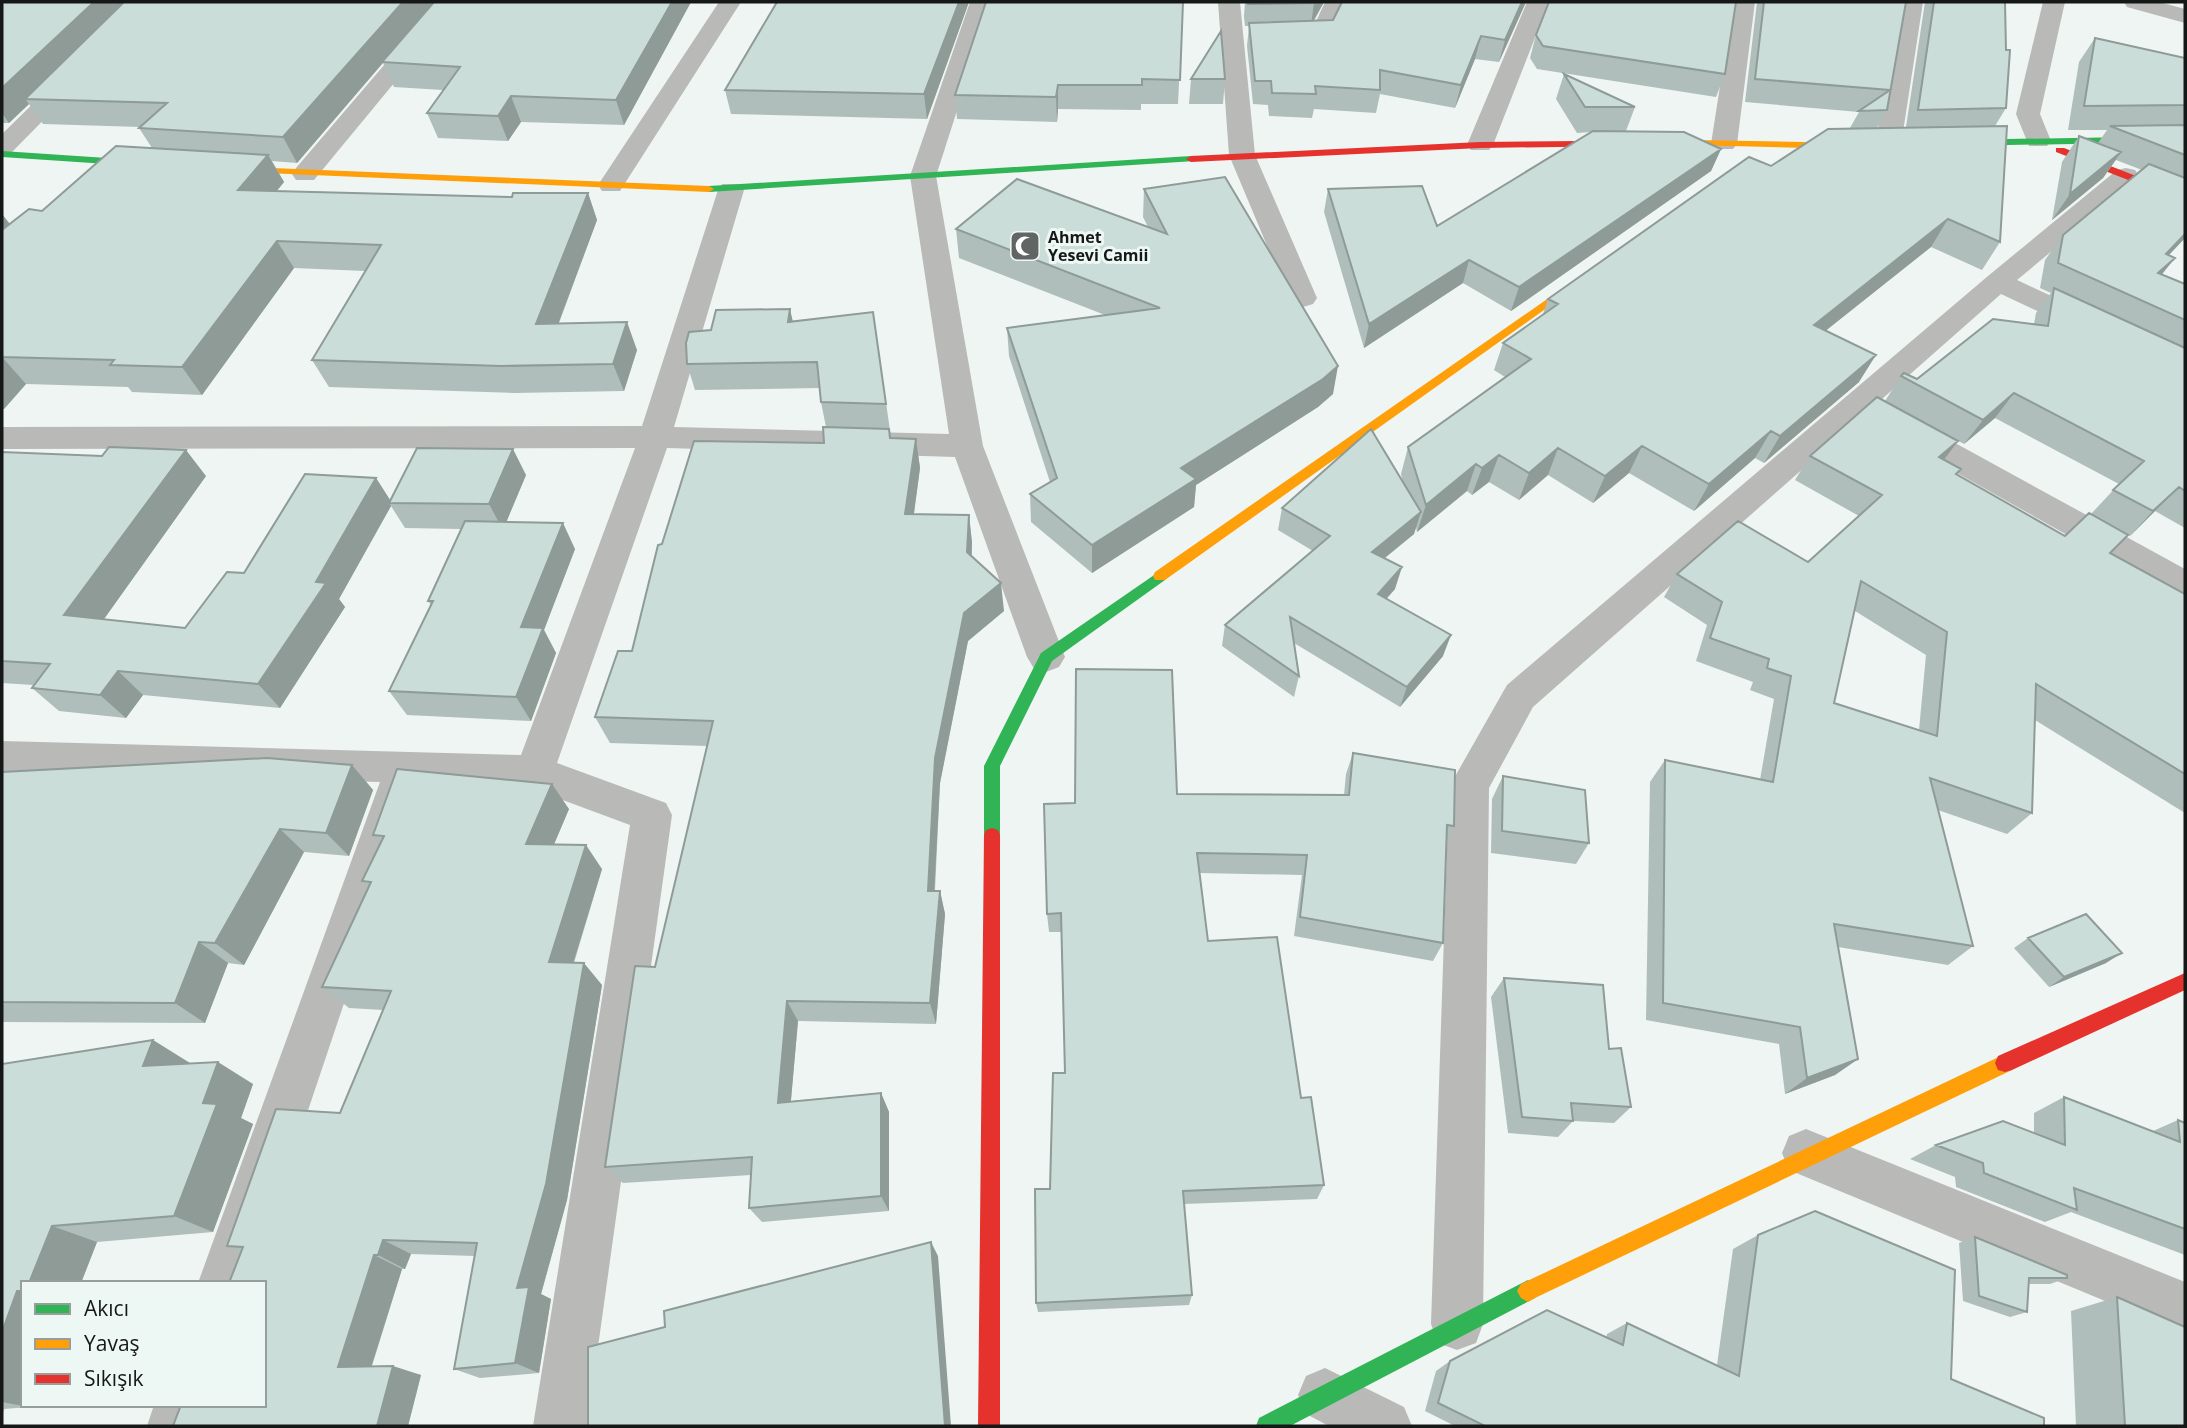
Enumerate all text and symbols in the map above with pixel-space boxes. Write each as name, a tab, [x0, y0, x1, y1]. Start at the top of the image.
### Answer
place label: Ahmet Yesevi Camii	[1048, 226, 1148, 266]
mosque icon: Ahmet Yesevi Camii	[1008, 229, 1042, 263]
legend	[21, 1281, 266, 1407]
text: Akıcı	[84, 1294, 129, 1322]
text: Yavaş	[84, 1329, 140, 1357]
text: Sıkışık	[84, 1364, 144, 1392]

